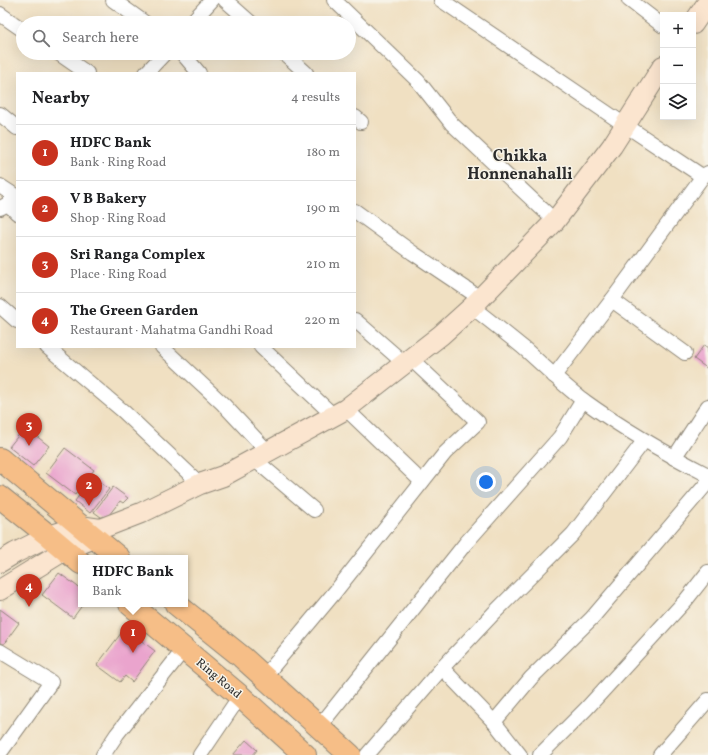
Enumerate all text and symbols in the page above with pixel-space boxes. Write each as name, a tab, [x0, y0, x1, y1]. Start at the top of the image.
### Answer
map controls	[660, 12, 696, 120]
button: +	[660, 12, 696, 48]
search box	[16, 16, 356, 60]
icon: search	[30, 27, 52, 49]
text: Search here	[62, 28, 139, 49]
button: −	[660, 48, 696, 84]
button: layers	[660, 84, 696, 120]
text: Nearby	[32, 87, 90, 110]
text: 4 results	[291, 89, 340, 107]
text: HDFC Bank	[70, 133, 151, 154]
text: 1	[42, 144, 48, 162]
text: 180 m	[306, 144, 340, 162]
district label: Chikka Honnenahalli	[467, 146, 573, 186]
text: Bank · Ring Road	[70, 154, 166, 172]
text: V B Bakery	[70, 189, 146, 210]
text: 2	[42, 200, 48, 218]
text: 190 m	[306, 200, 340, 218]
text: Shop · Ring Road	[70, 210, 166, 228]
text: Sri Ranga Complex	[70, 245, 205, 266]
text: 3	[42, 256, 48, 274]
text: 210 m	[306, 256, 340, 274]
text: Place · Ring Road	[70, 266, 167, 284]
text: The Green Garden	[70, 301, 199, 322]
text: 4	[41, 312, 49, 330]
text: 220 m	[304, 312, 340, 330]
text: Restaurant · Mahatma Gandhi Road	[70, 322, 273, 340]
pin: 3	[16, 413, 42, 446]
your location	[476, 472, 496, 492]
pin: 2	[76, 473, 102, 506]
popup	[78, 555, 188, 607]
text: HDFC Bank	[92, 562, 174, 583]
pin: 4	[16, 574, 42, 607]
text: Bank	[92, 583, 122, 601]
pin: 1	[120, 620, 146, 653]
street label: Ring Road	[192, 655, 245, 703]

